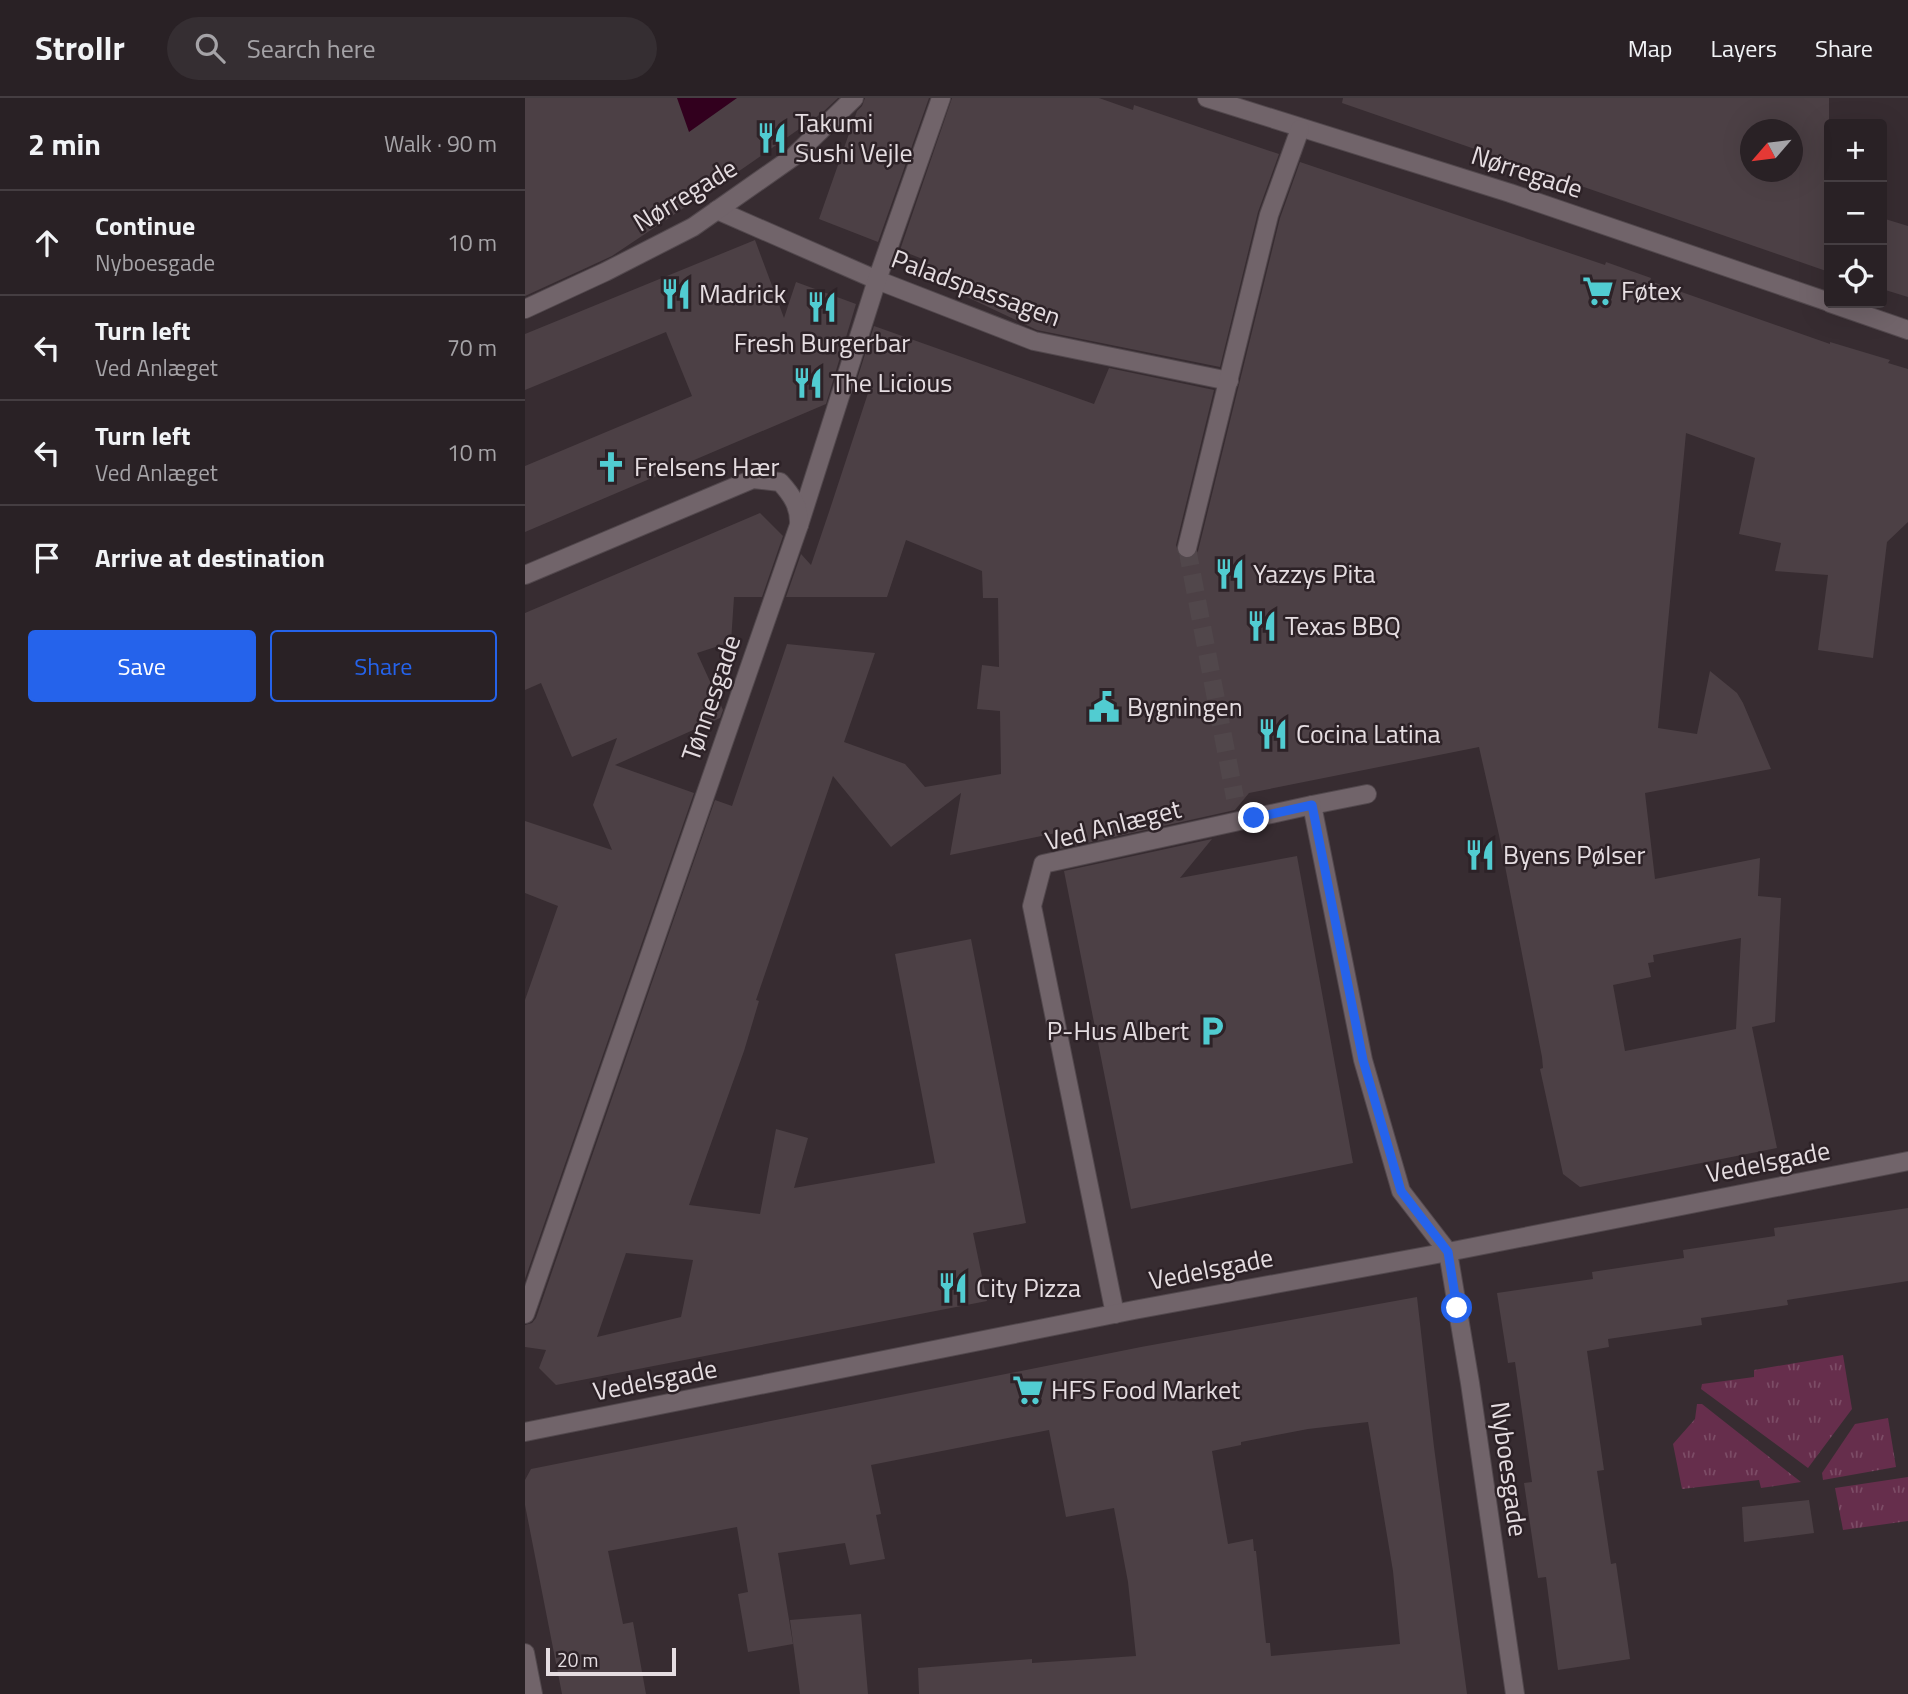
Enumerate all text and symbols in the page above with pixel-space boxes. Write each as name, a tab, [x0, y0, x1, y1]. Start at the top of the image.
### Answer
search box	[167, 17, 657, 80]
text: Strollr	[35, 23, 125, 73]
icon: search	[191, 29, 229, 67]
text: Search here	[247, 29, 376, 68]
text: Map	[1628, 30, 1673, 66]
text: Layers	[1711, 30, 1777, 66]
text: Share	[1815, 30, 1873, 66]
place label: Takumi Sushi Vejle	[795, 103, 913, 172]
north arrow	[1740, 119, 1803, 182]
map controls	[1824, 119, 1887, 308]
button: +	[1824, 119, 1887, 182]
text: 2 min	[28, 121, 101, 167]
restaurant icon: Takumi Sushi Vejle	[755, 121, 789, 155]
text: Walk · 90 m	[384, 126, 497, 161]
street label: Nørregade	[1466, 135, 1588, 208]
street label: Nørregade	[625, 148, 744, 241]
button: −	[1824, 182, 1887, 245]
text: Continue	[95, 206, 195, 245]
icon: ahead	[28, 224, 66, 262]
text: 10 m	[447, 225, 497, 260]
street label: Paladspassagen	[886, 239, 1066, 336]
text: Nyboesgade	[95, 245, 215, 280]
button: locate	[1824, 245, 1887, 308]
place label: Føtex	[1621, 271, 1682, 310]
place label: Madrick	[699, 274, 786, 313]
supermarket icon: Føtex	[1581, 274, 1615, 308]
restaurant icon: Madrick	[659, 277, 693, 311]
restaurant icon: Fresh Burgerbar	[805, 290, 839, 324]
text: Turn left	[95, 311, 190, 350]
place label: Fresh Burgerbar	[734, 323, 910, 362]
icon: left	[28, 329, 66, 367]
text: 70 m	[447, 330, 497, 365]
text: Ved Anlæget	[95, 350, 218, 385]
place label: The Licious	[831, 363, 952, 402]
restaurant icon: The Licious	[791, 366, 825, 400]
text: Turn left	[95, 416, 190, 455]
icon: left	[28, 434, 66, 472]
text: 10 m	[447, 435, 497, 470]
place label: Frelsens Hær	[634, 447, 779, 486]
church icon: Frelsens Hær	[594, 450, 628, 484]
text: Ved Anlæget	[95, 455, 218, 490]
text: Arrive at destination	[95, 538, 325, 577]
icon: arrive	[28, 539, 66, 577]
place label: Yazzys Pita	[1253, 554, 1375, 593]
restaurant icon: Yazzys Pita	[1213, 557, 1247, 591]
place label: Texas BBQ	[1285, 606, 1401, 645]
restaurant icon: Texas BBQ	[1245, 609, 1279, 643]
street label: Tønnesgade	[671, 629, 750, 766]
button: Save	[28, 630, 256, 702]
button: Share	[270, 630, 497, 702]
place label: Bygningen	[1127, 687, 1243, 726]
public building icon: Bygningen	[1087, 690, 1121, 724]
place label: Cocina Latina	[1296, 714, 1441, 753]
restaurant icon: Cocina Latina	[1256, 717, 1290, 751]
street label: Ved Anlæget	[1041, 789, 1185, 860]
route end	[1238, 802, 1269, 833]
place label: Byens Pølser	[1503, 835, 1645, 874]
restaurant icon: Byens Pølser	[1463, 838, 1497, 872]
place label: P-Hus Albert	[1047, 1011, 1189, 1050]
parking icon: P-Hus Albert	[1195, 1014, 1229, 1048]
street label: Vedelsgade	[1703, 1130, 1833, 1193]
street label: Vedelsgade	[1146, 1237, 1276, 1300]
place label: City Pizza	[976, 1268, 1081, 1307]
restaurant icon: City Pizza	[936, 1271, 970, 1305]
route start	[1441, 1292, 1472, 1323]
street label: Vedelsgade	[590, 1348, 720, 1411]
place label: HFS Food Market	[1051, 1370, 1240, 1409]
supermarket icon: HFS Food Market	[1011, 1373, 1045, 1407]
street label: Nyboesgade	[1481, 1399, 1538, 1539]
scale bar	[546, 1645, 675, 1677]
text: 20 m	[557, 1645, 598, 1674]

